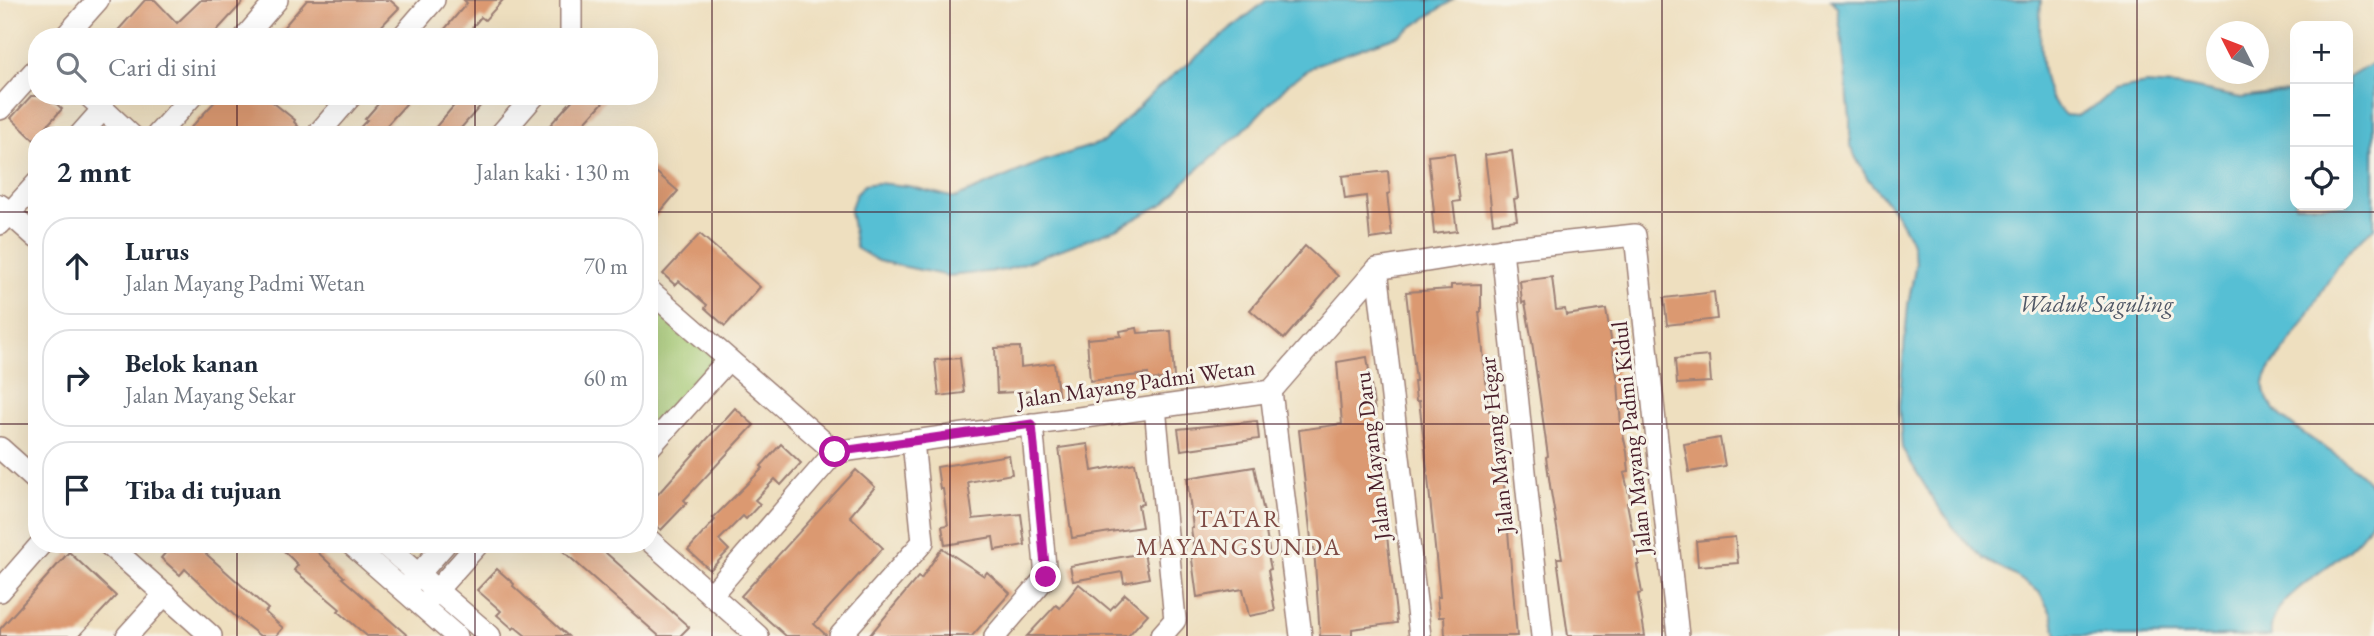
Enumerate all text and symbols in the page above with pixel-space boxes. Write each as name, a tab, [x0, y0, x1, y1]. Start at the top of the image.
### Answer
north arrow	[2206, 21, 2269, 84]
map controls	[2290, 21, 2353, 210]
button: +	[2290, 21, 2353, 84]
search box	[28, 28, 658, 105]
icon: search	[52, 48, 90, 86]
text: Cari di sini	[108, 50, 217, 84]
button: −	[2290, 84, 2353, 147]
button: locate	[2290, 147, 2353, 210]
text: 2 mnt	[56, 152, 131, 191]
text: Jalan kaki · 130 m	[476, 157, 630, 187]
text: Lurus	[125, 234, 189, 268]
icon: ahead	[58, 247, 96, 285]
text: 70 m	[583, 251, 628, 281]
text: Jalan Mayang Padmi Wetan	[125, 268, 365, 298]
water label: Waduk Saguling	[2019, 288, 2174, 319]
street label: Jalan Mayang Padmi Kidul	[1604, 319, 1658, 558]
text: Belok kanan	[125, 346, 259, 380]
street label: Jalan Mayang Padmi Wetan	[1013, 351, 1257, 415]
street label: Jalan Mayang Hegar	[1472, 355, 1520, 537]
icon: right	[58, 359, 96, 397]
text: 60 m	[583, 363, 628, 393]
street label: Jalan Mayang Daru	[1347, 370, 1397, 544]
text: Jalan Mayang Sekar	[125, 380, 296, 410]
route start	[819, 436, 850, 467]
icon: arrive	[58, 471, 96, 509]
text: Tiba di tujuan	[125, 473, 281, 507]
district label: TATAR MAYANGSUNDA	[1136, 503, 1342, 562]
route end	[1030, 561, 1061, 592]

